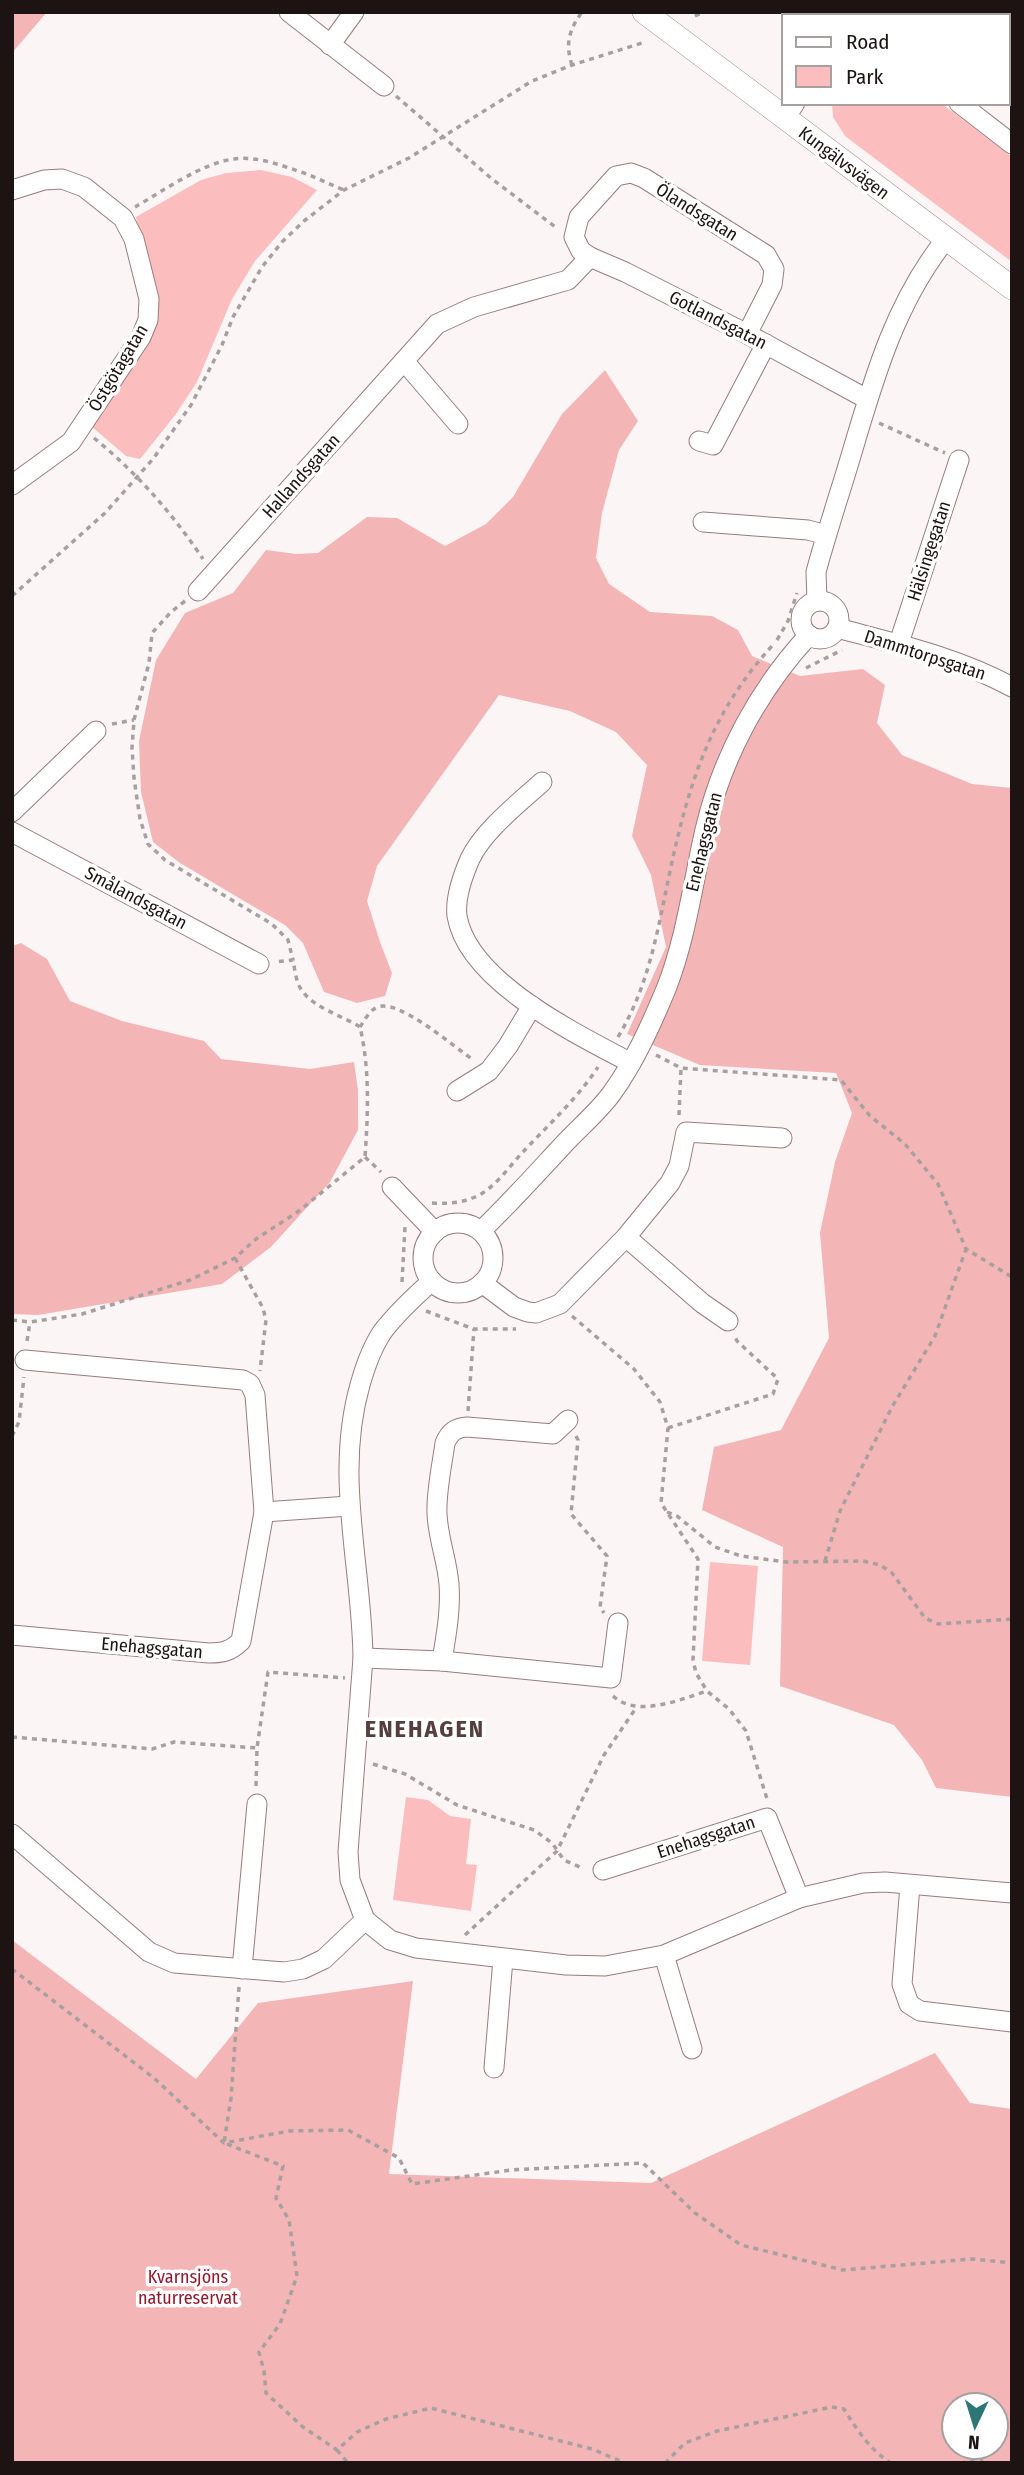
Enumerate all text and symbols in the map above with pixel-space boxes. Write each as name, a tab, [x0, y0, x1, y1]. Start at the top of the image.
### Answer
legend	[782, 14, 1010, 105]
text: Road	[846, 29, 890, 55]
text: Park	[846, 64, 884, 90]
street label: Kungälvsvägen	[794, 122, 894, 204]
street label: Ölandsgatan	[652, 178, 742, 246]
street label: Gotlandsgatan	[665, 286, 771, 354]
street label: Östgötagatan	[83, 320, 153, 416]
street label: Hallandsgatan	[257, 429, 345, 523]
street label: Hälsingegatan	[902, 498, 956, 604]
street label: Dammtorpsgatan	[861, 625, 989, 685]
street label: Enehagsgatan	[681, 790, 727, 894]
street label: Smålandsgatan	[81, 862, 191, 934]
street label: Enehagsgatan	[100, 1633, 204, 1663]
district label: ENEHAGEN	[365, 1715, 485, 1743]
street label: Enehagsgatan	[654, 1811, 758, 1863]
park label: Kvarnsjöns naturreservat	[138, 2266, 238, 2309]
north arrow	[940, 2391, 1010, 2461]
text: N	[967, 2431, 980, 2454]

